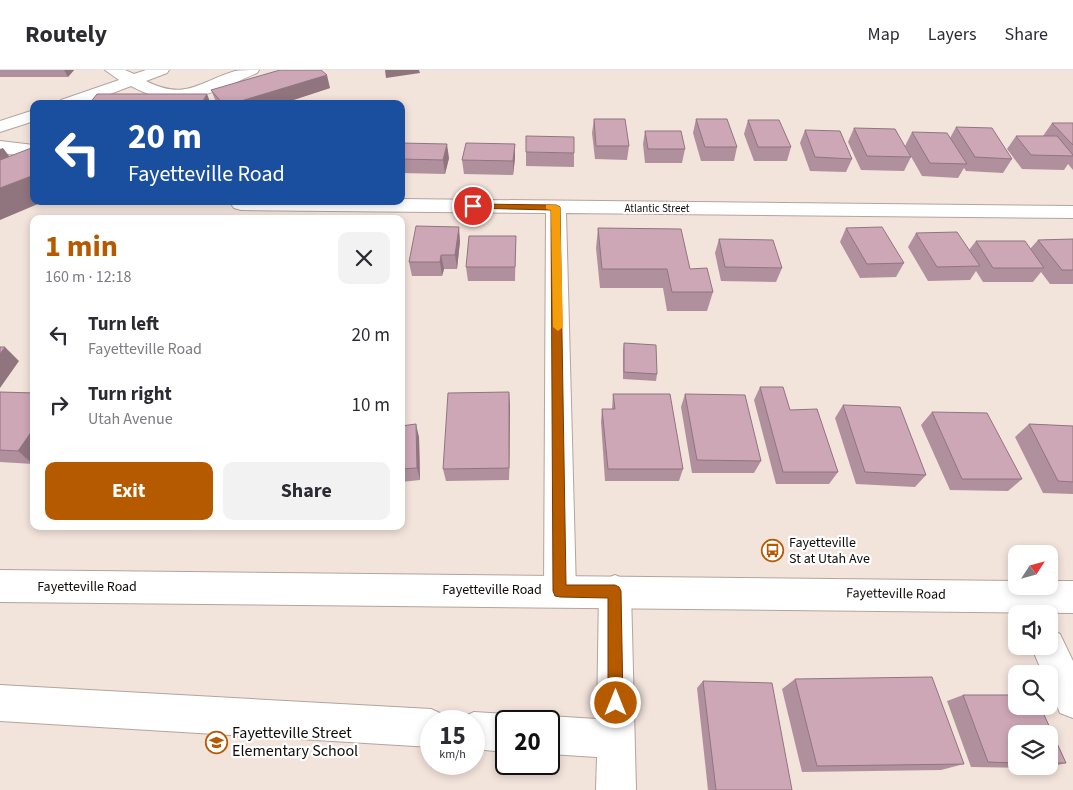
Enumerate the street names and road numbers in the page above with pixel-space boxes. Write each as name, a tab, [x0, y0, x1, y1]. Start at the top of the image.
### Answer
street label: Atlantic Street	[624, 201, 690, 216]
street label: Fayetteville Road	[37, 577, 137, 597]
street label: Fayetteville Road	[442, 580, 542, 600]
street label: Fayetteville Road	[846, 583, 946, 605]

